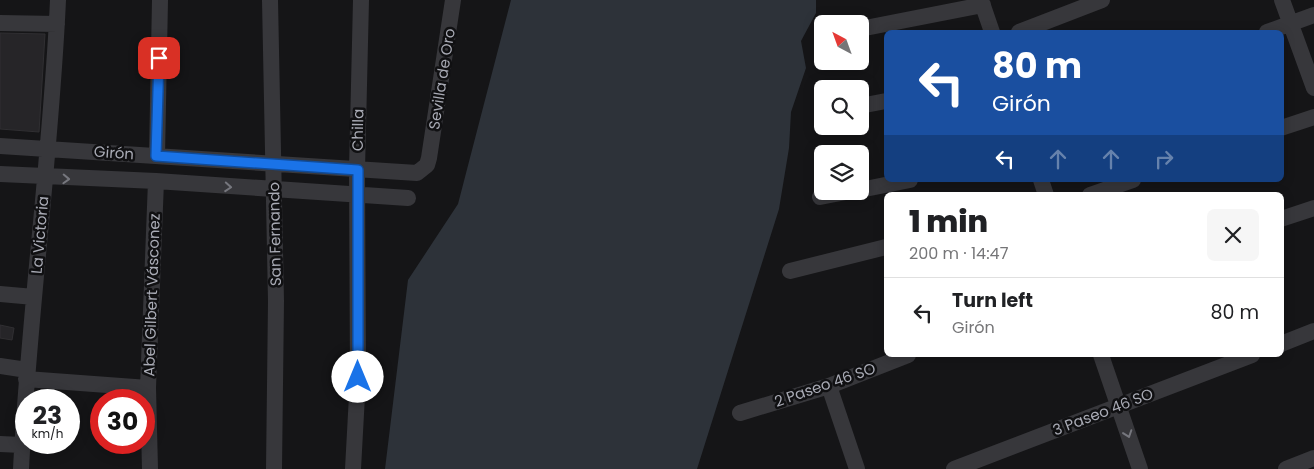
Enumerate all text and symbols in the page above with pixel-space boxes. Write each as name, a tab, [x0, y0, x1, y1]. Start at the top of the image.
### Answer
north arrow	[814, 15, 869, 70]
map controls	[814, 15, 869, 200]
street label: Sevilla de Oro	[423, 27, 460, 131]
pin	[138, 37, 180, 79]
text: 80 m	[992, 41, 1082, 90]
icon: arrive	[145, 44, 173, 72]
icon: left	[909, 50, 974, 115]
button: search	[814, 80, 869, 135]
text: Girón	[992, 88, 1051, 119]
street label: Chilla	[347, 109, 368, 151]
street label: Girón	[93, 141, 135, 164]
button: layers	[814, 145, 869, 200]
icon: left	[991, 145, 1019, 173]
icon: ahead	[1044, 145, 1072, 173]
icon: ahead	[1097, 145, 1125, 173]
icon: right	[1150, 145, 1178, 173]
one-way arrow	[62, 173, 70, 184]
one-way arrow	[225, 181, 233, 192]
street label: San Fernando	[263, 182, 286, 286]
street label: La Victoria	[26, 195, 53, 275]
text: 1 min	[909, 200, 988, 243]
button: close	[1207, 209, 1259, 261]
street label: Abel Gilbert Vásconez	[138, 213, 165, 377]
text: 200 m · 14:47	[909, 242, 1008, 265]
text: Turn left	[952, 287, 1033, 314]
icon: left	[909, 299, 937, 327]
text: 80 m	[1210, 299, 1259, 326]
text: Girón	[952, 316, 995, 339]
position arrow	[331, 350, 383, 402]
street label: 2 Paseo 46 SO	[771, 357, 878, 412]
street label: 3 Paseo 46 SO	[1050, 383, 1156, 440]
speed limit sign: 30	[90, 389, 155, 454]
text: 23	[33, 398, 62, 433]
text: km/h	[32, 425, 63, 442]
one-way arrow	[1122, 430, 1132, 438]

